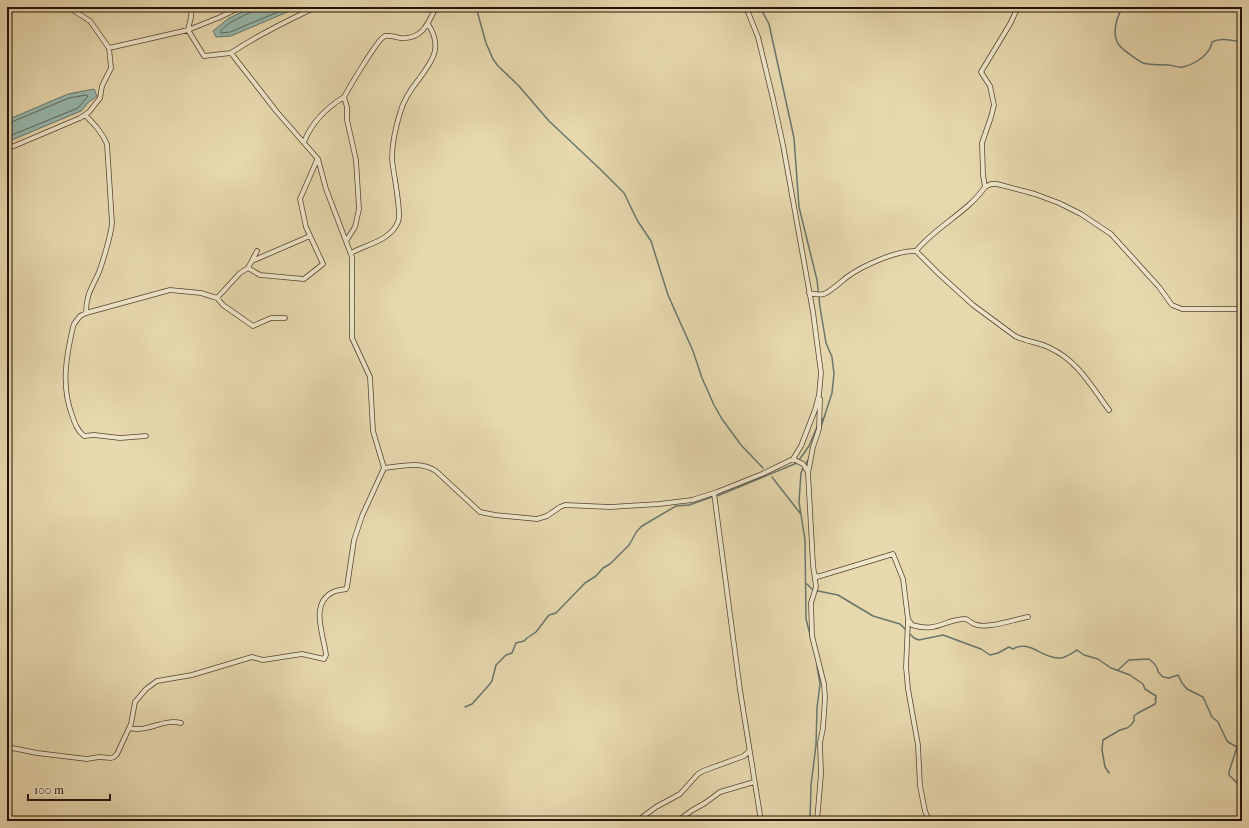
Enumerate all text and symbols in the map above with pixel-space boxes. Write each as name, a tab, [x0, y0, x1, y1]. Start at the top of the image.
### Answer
scale bar	[28, 776, 110, 802]
text: 100 m	[34, 783, 64, 797]

